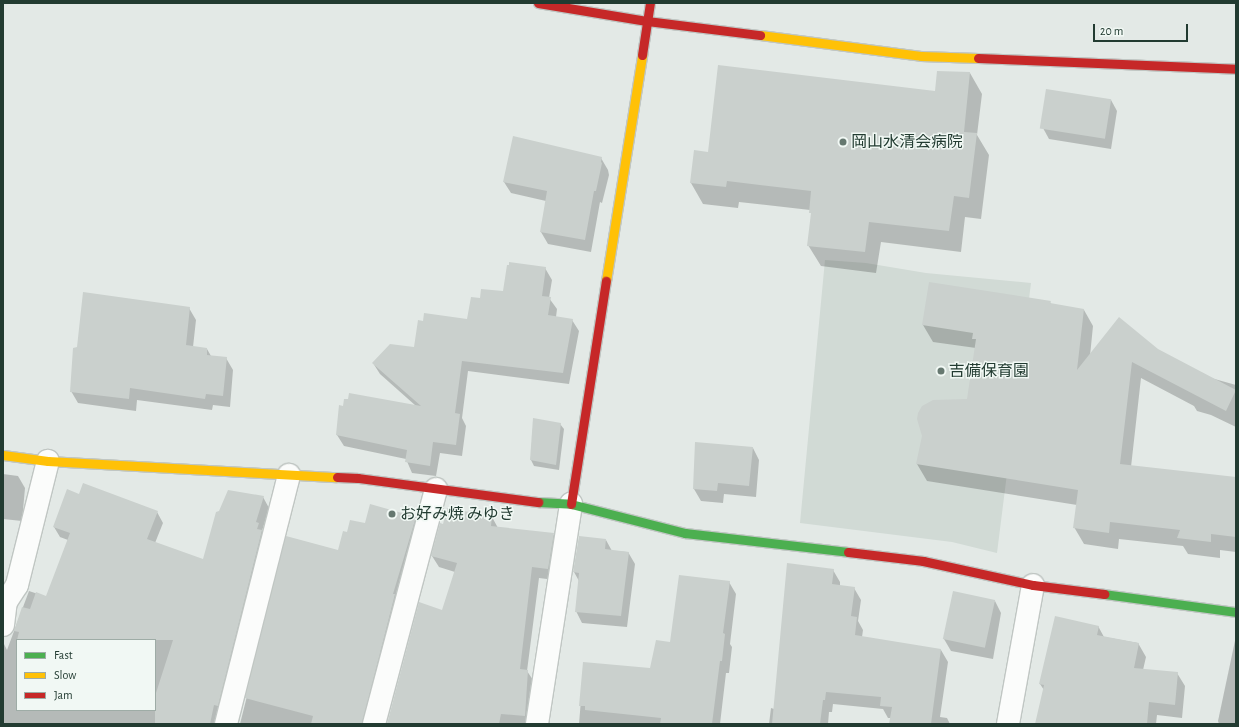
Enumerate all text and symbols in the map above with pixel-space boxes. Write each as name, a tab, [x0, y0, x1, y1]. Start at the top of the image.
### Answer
scale bar	[1095, 16, 1190, 42]
text: 20 m	[1100, 25, 1123, 37]
place label: 岡山水清会病院	[851, 132, 963, 152]
marker: 岡山水清会病院	[838, 137, 848, 147]
place label: 吉備保育園	[949, 361, 1029, 381]
marker: 吉備保育園	[936, 366, 946, 376]
place label: お好み焼 みゆき	[400, 504, 515, 524]
marker: お好み焼 みゆき	[387, 509, 397, 519]
legend	[16, 639, 156, 711]
text: Fast	[54, 649, 73, 661]
text: Slow	[54, 669, 76, 681]
text: Jam	[54, 689, 73, 701]

